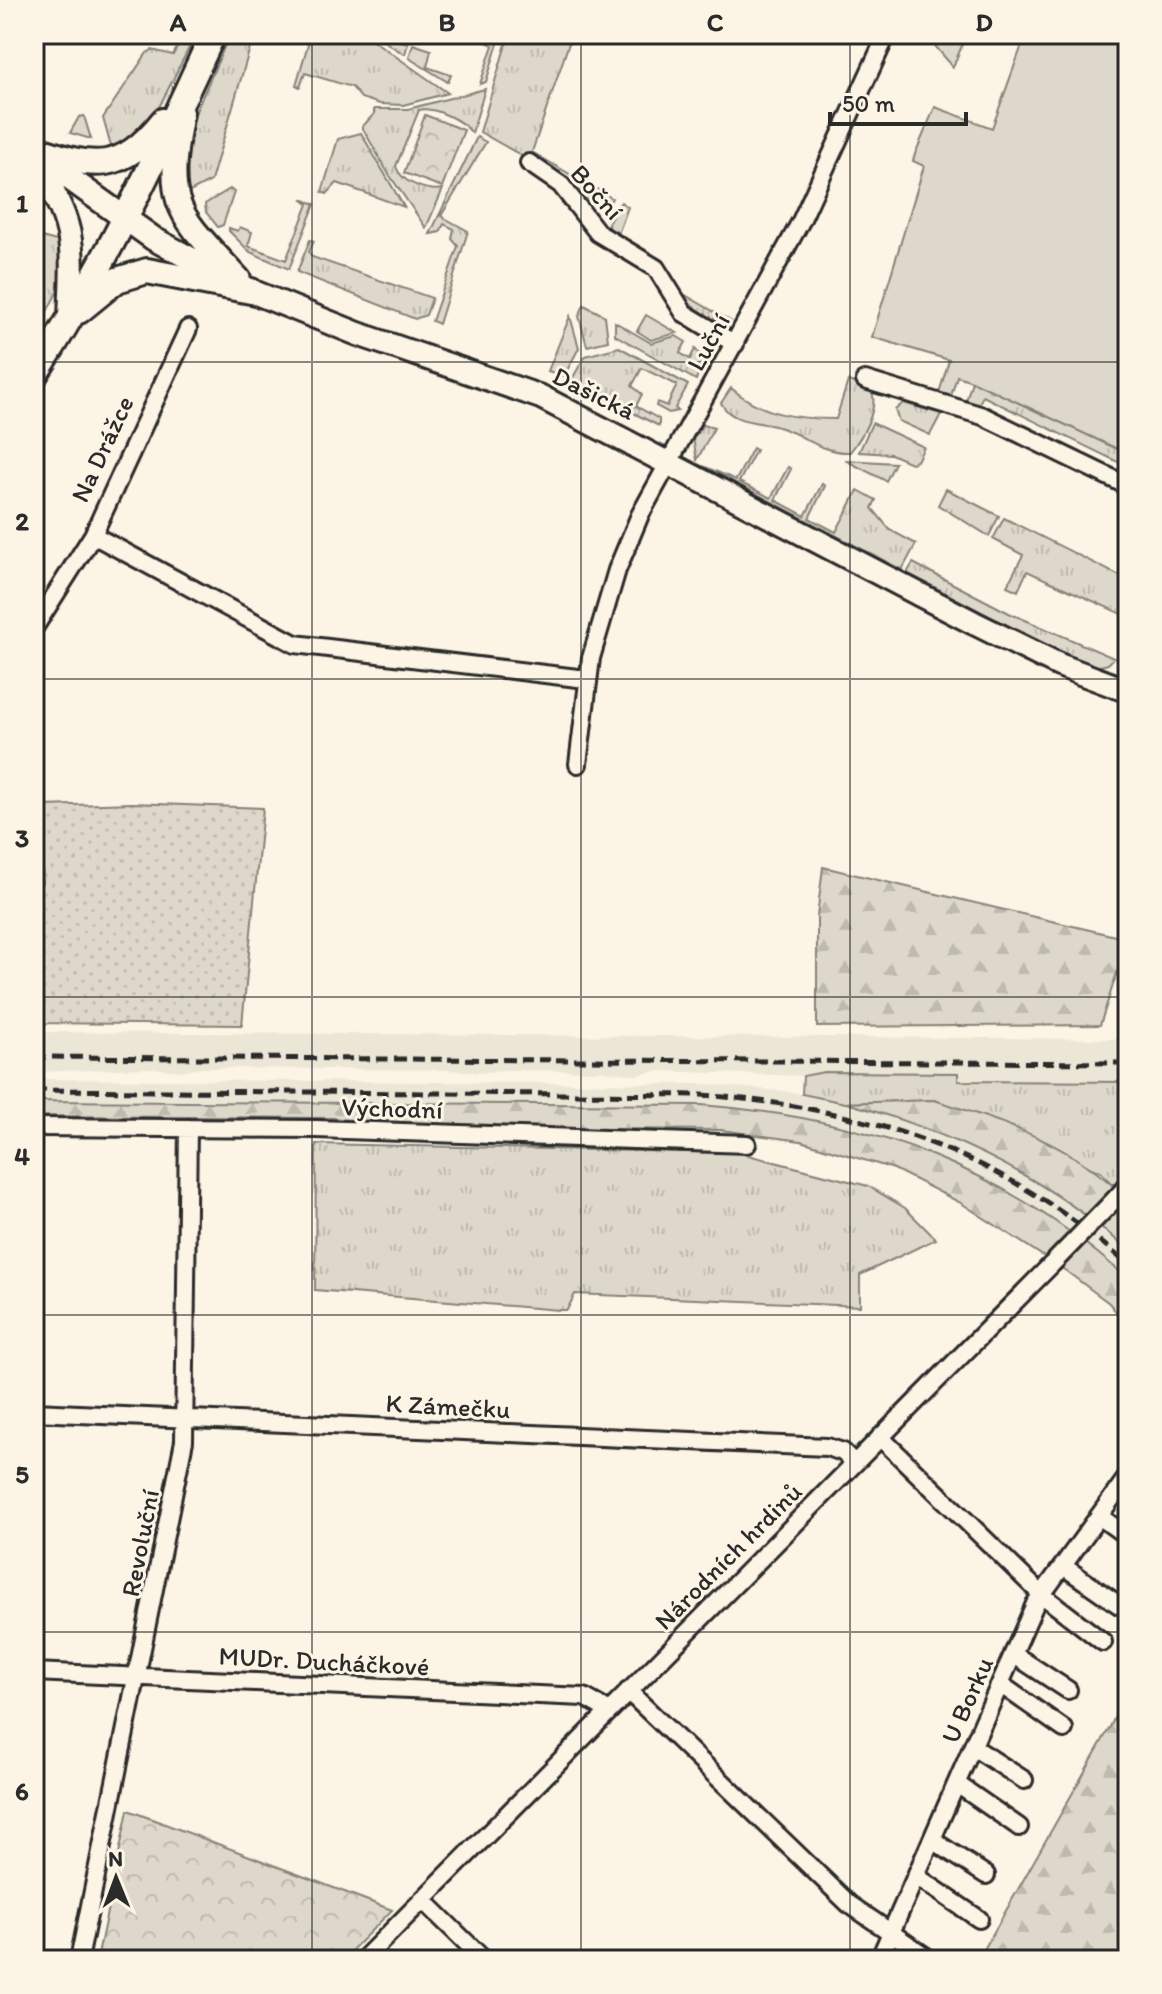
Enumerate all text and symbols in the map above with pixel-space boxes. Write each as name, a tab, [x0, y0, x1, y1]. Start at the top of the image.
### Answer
text: A	[169, 6, 187, 38]
text: B	[439, 6, 456, 38]
text: C	[707, 6, 724, 38]
text: D	[975, 6, 993, 38]
scale bar	[830, 76, 966, 126]
text: 50 m	[842, 89, 895, 118]
street label: Boční	[564, 158, 630, 227]
text: 1	[16, 187, 28, 219]
street label: Luční	[679, 307, 737, 376]
street label: Dašická	[547, 359, 641, 427]
street label: Na Drážce	[63, 391, 141, 507]
text: 2	[15, 505, 29, 537]
text: 3	[15, 822, 29, 854]
street label: Východní	[341, 1090, 444, 1126]
text: 4	[14, 1140, 30, 1172]
street label: K Zámečku	[385, 1387, 511, 1425]
text: 5	[15, 1458, 29, 1490]
street label: Národních hrdinů	[648, 1476, 808, 1636]
street label: Revoluční	[114, 1486, 166, 1599]
street label: MUDr. Ducháčkové	[218, 1640, 430, 1682]
street label: U Borku	[934, 1652, 1000, 1748]
text: 6	[15, 1775, 29, 1807]
north arrow	[76, 1838, 156, 1918]
text: N	[108, 1845, 123, 1872]

